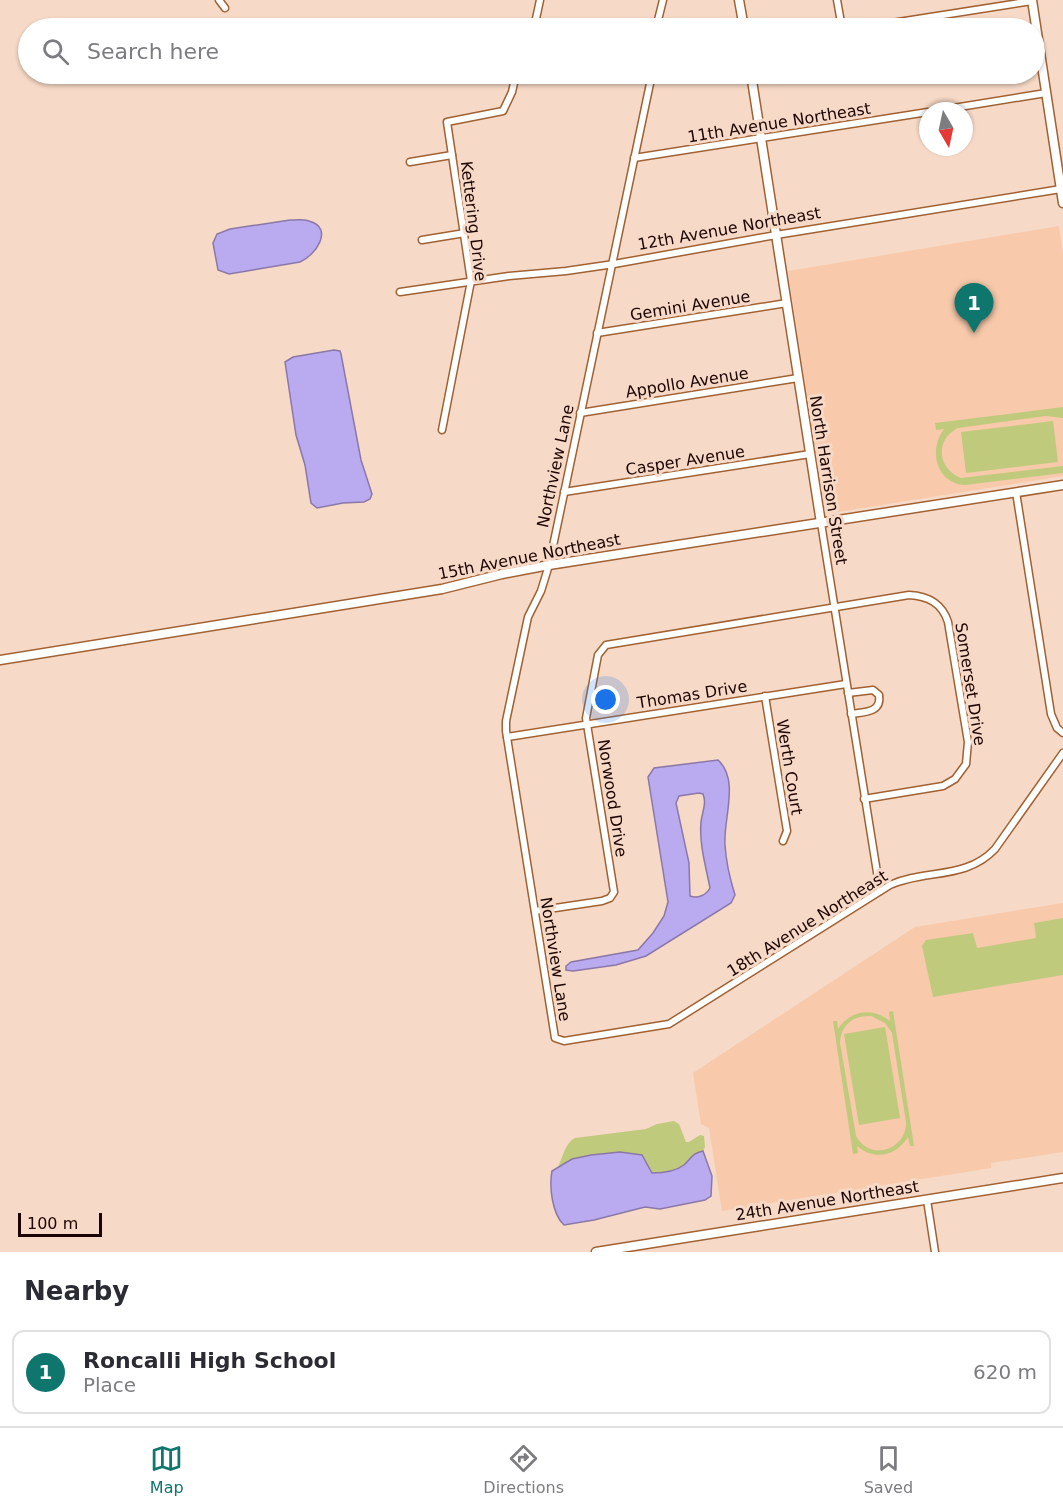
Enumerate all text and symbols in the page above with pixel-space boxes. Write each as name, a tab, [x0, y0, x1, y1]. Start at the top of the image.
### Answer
search box	[18, 18, 1045, 84]
icon: search	[39, 35, 72, 68]
text: Search here	[87, 39, 219, 64]
street label: 11th Avenue Northeast	[686, 99, 872, 146]
north arrow	[919, 102, 973, 156]
street label: Kettering Drive	[457, 160, 490, 282]
street label: 12th Avenue Northeast	[636, 203, 822, 254]
pin: 1	[954, 284, 994, 333]
street label: Gemini Avenue	[629, 287, 752, 324]
street label: Appollo Avenue	[624, 363, 750, 402]
street label: North Harrison Street	[806, 394, 851, 566]
street label: Northview Lane	[533, 403, 578, 529]
street label: Casper Avenue	[624, 442, 746, 479]
street label: 15th Avenue Northeast	[436, 529, 622, 584]
street label: Somerset Drive	[951, 621, 990, 747]
street label: Thomas Drive	[635, 676, 748, 713]
your location	[591, 685, 620, 714]
street label: Werth Court	[773, 718, 806, 816]
street label: Norwood Drive	[594, 738, 631, 858]
street label: 18th Avenue Northeast	[724, 866, 891, 981]
street label: Northview Lane	[536, 896, 575, 1022]
street label: 24th Avenue Northeast	[734, 1177, 920, 1224]
scale bar	[18, 1210, 102, 1238]
text: 100 m	[27, 1214, 78, 1233]
text: Nearby	[24, 1276, 129, 1306]
text: Roncalli High School	[83, 1348, 336, 1373]
text: 1	[39, 1360, 52, 1384]
text: 620 m	[973, 1360, 1037, 1384]
text: Place	[83, 1373, 136, 1397]
tab: Map	[150, 1442, 184, 1497]
tab: Directions	[483, 1442, 564, 1497]
tab: Saved	[864, 1442, 913, 1497]

